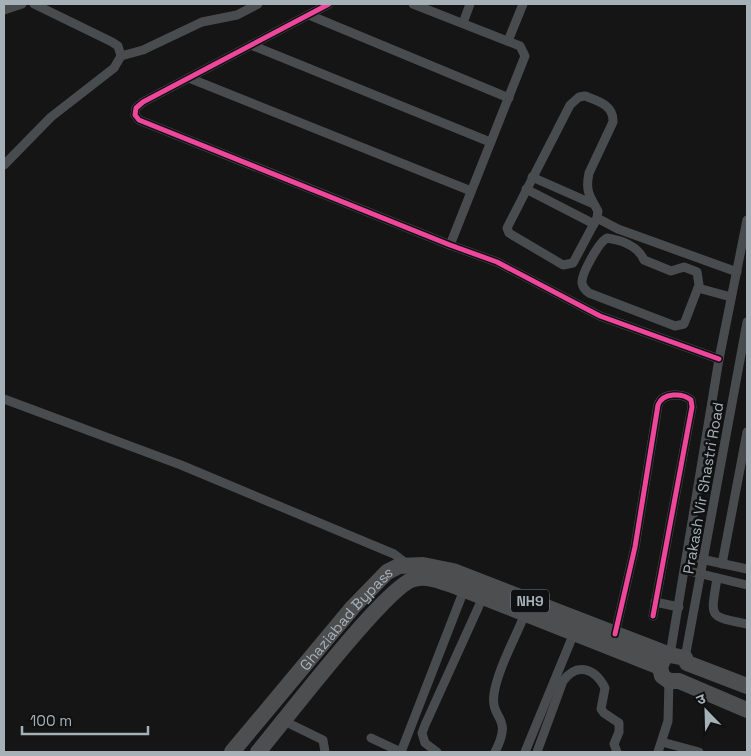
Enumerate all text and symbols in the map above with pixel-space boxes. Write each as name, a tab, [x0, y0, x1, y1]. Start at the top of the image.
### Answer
street label: Prakash Vir Shastri Road	[679, 401, 727, 575]
street label: Ghaziabad Bypass	[295, 561, 396, 674]
road number: NH9	[511, 590, 549, 612]
north arrow	[681, 686, 731, 736]
text: उ	[694, 689, 709, 709]
scale bar	[22, 704, 149, 736]
text: 100 m	[30, 711, 72, 730]

